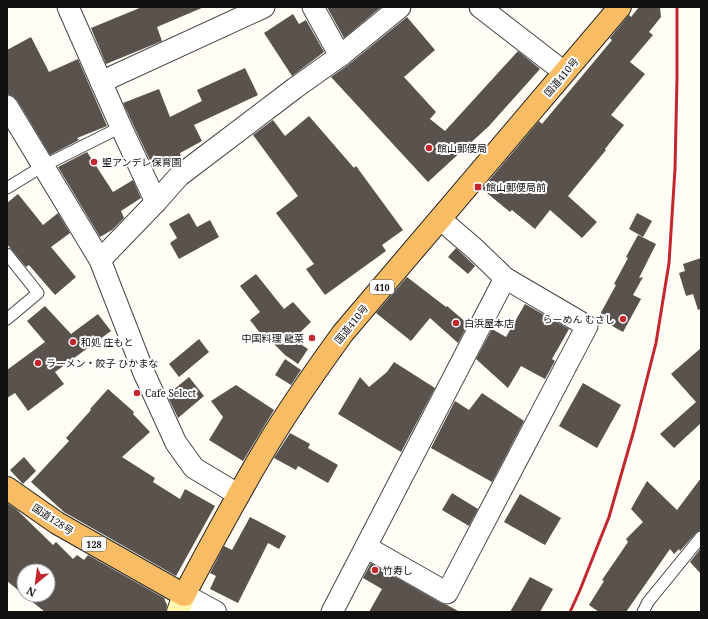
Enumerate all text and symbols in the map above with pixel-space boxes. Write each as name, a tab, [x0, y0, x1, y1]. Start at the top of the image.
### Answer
street label: 国道410号	[541, 55, 581, 99]
place label: 館山郵便局	[437, 141, 487, 155]
marker: 館山郵便局	[424, 143, 434, 153]
place label: 聖アンデレ保育園	[102, 155, 182, 169]
marker: 聖アンデレ保育園	[89, 157, 99, 167]
place label: 館山郵便局前	[486, 180, 546, 194]
marker: 館山郵便局前	[473, 182, 483, 192]
road number: 410	[370, 280, 394, 294]
street label: 国道410号	[331, 301, 371, 347]
place label: らーめん むさし	[542, 312, 615, 326]
marker: らーめん むさし	[618, 314, 628, 324]
place label: 白浜屋本店	[464, 316, 514, 330]
marker: 白浜屋本店	[451, 318, 461, 328]
place label: 中国料理 龍菜	[241, 331, 304, 345]
marker: 中国料理 龍菜	[307, 333, 317, 343]
place label: 和処 庄もと	[81, 335, 133, 349]
marker: 和処 庄もと	[68, 337, 78, 347]
place label: ラーメン・餃子 ひかまな	[46, 356, 158, 370]
marker: ラーメン・餃子 ひかまな	[33, 358, 43, 368]
place label: Cafe Select	[145, 386, 197, 400]
marker: Cafe Select	[132, 388, 142, 398]
street label: 国道128号	[30, 500, 76, 538]
road number: 128	[82, 537, 106, 551]
north arrow	[16, 563, 56, 603]
place label: 竹寿し	[383, 563, 413, 577]
marker: 竹寿し	[370, 565, 380, 575]
text: N	[23, 583, 38, 601]

